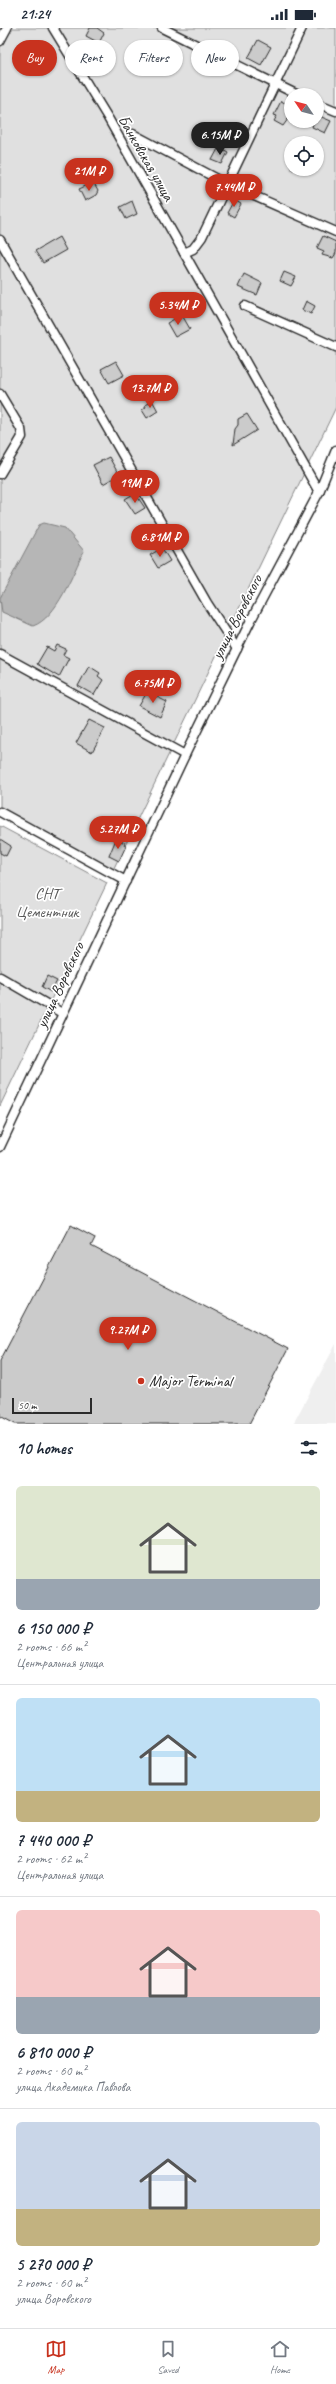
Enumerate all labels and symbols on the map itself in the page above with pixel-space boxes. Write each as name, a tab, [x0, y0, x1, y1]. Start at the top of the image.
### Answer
north arrow	[284, 88, 324, 128]
street label: Банковская улица	[113, 112, 179, 205]
pin: 6.15M ₽	[183, 122, 257, 156]
pin: 21M ₽	[61, 158, 117, 192]
pin: 7.44M ₽	[197, 174, 271, 208]
pin: 5.34M ₽	[141, 292, 215, 326]
pin: 13.7M ₽	[113, 375, 187, 409]
pin: 19M ₽	[107, 470, 163, 504]
pin: 6.81M ₽	[123, 524, 197, 558]
street label: улица Воровского	[207, 570, 267, 664]
pin: 6.75M ₽	[116, 670, 190, 704]
pin: 5.27M ₽	[81, 816, 155, 850]
park label: СНТ Цементник	[16, 884, 79, 922]
street label: улица Воровского	[31, 938, 89, 1032]
pin: 9.27M ₽	[91, 1317, 165, 1351]
place label: Major Terminal	[149, 1371, 235, 1391]
marker: Major Terminal	[136, 1376, 146, 1386]
scale bar	[12, 1396, 92, 1415]

